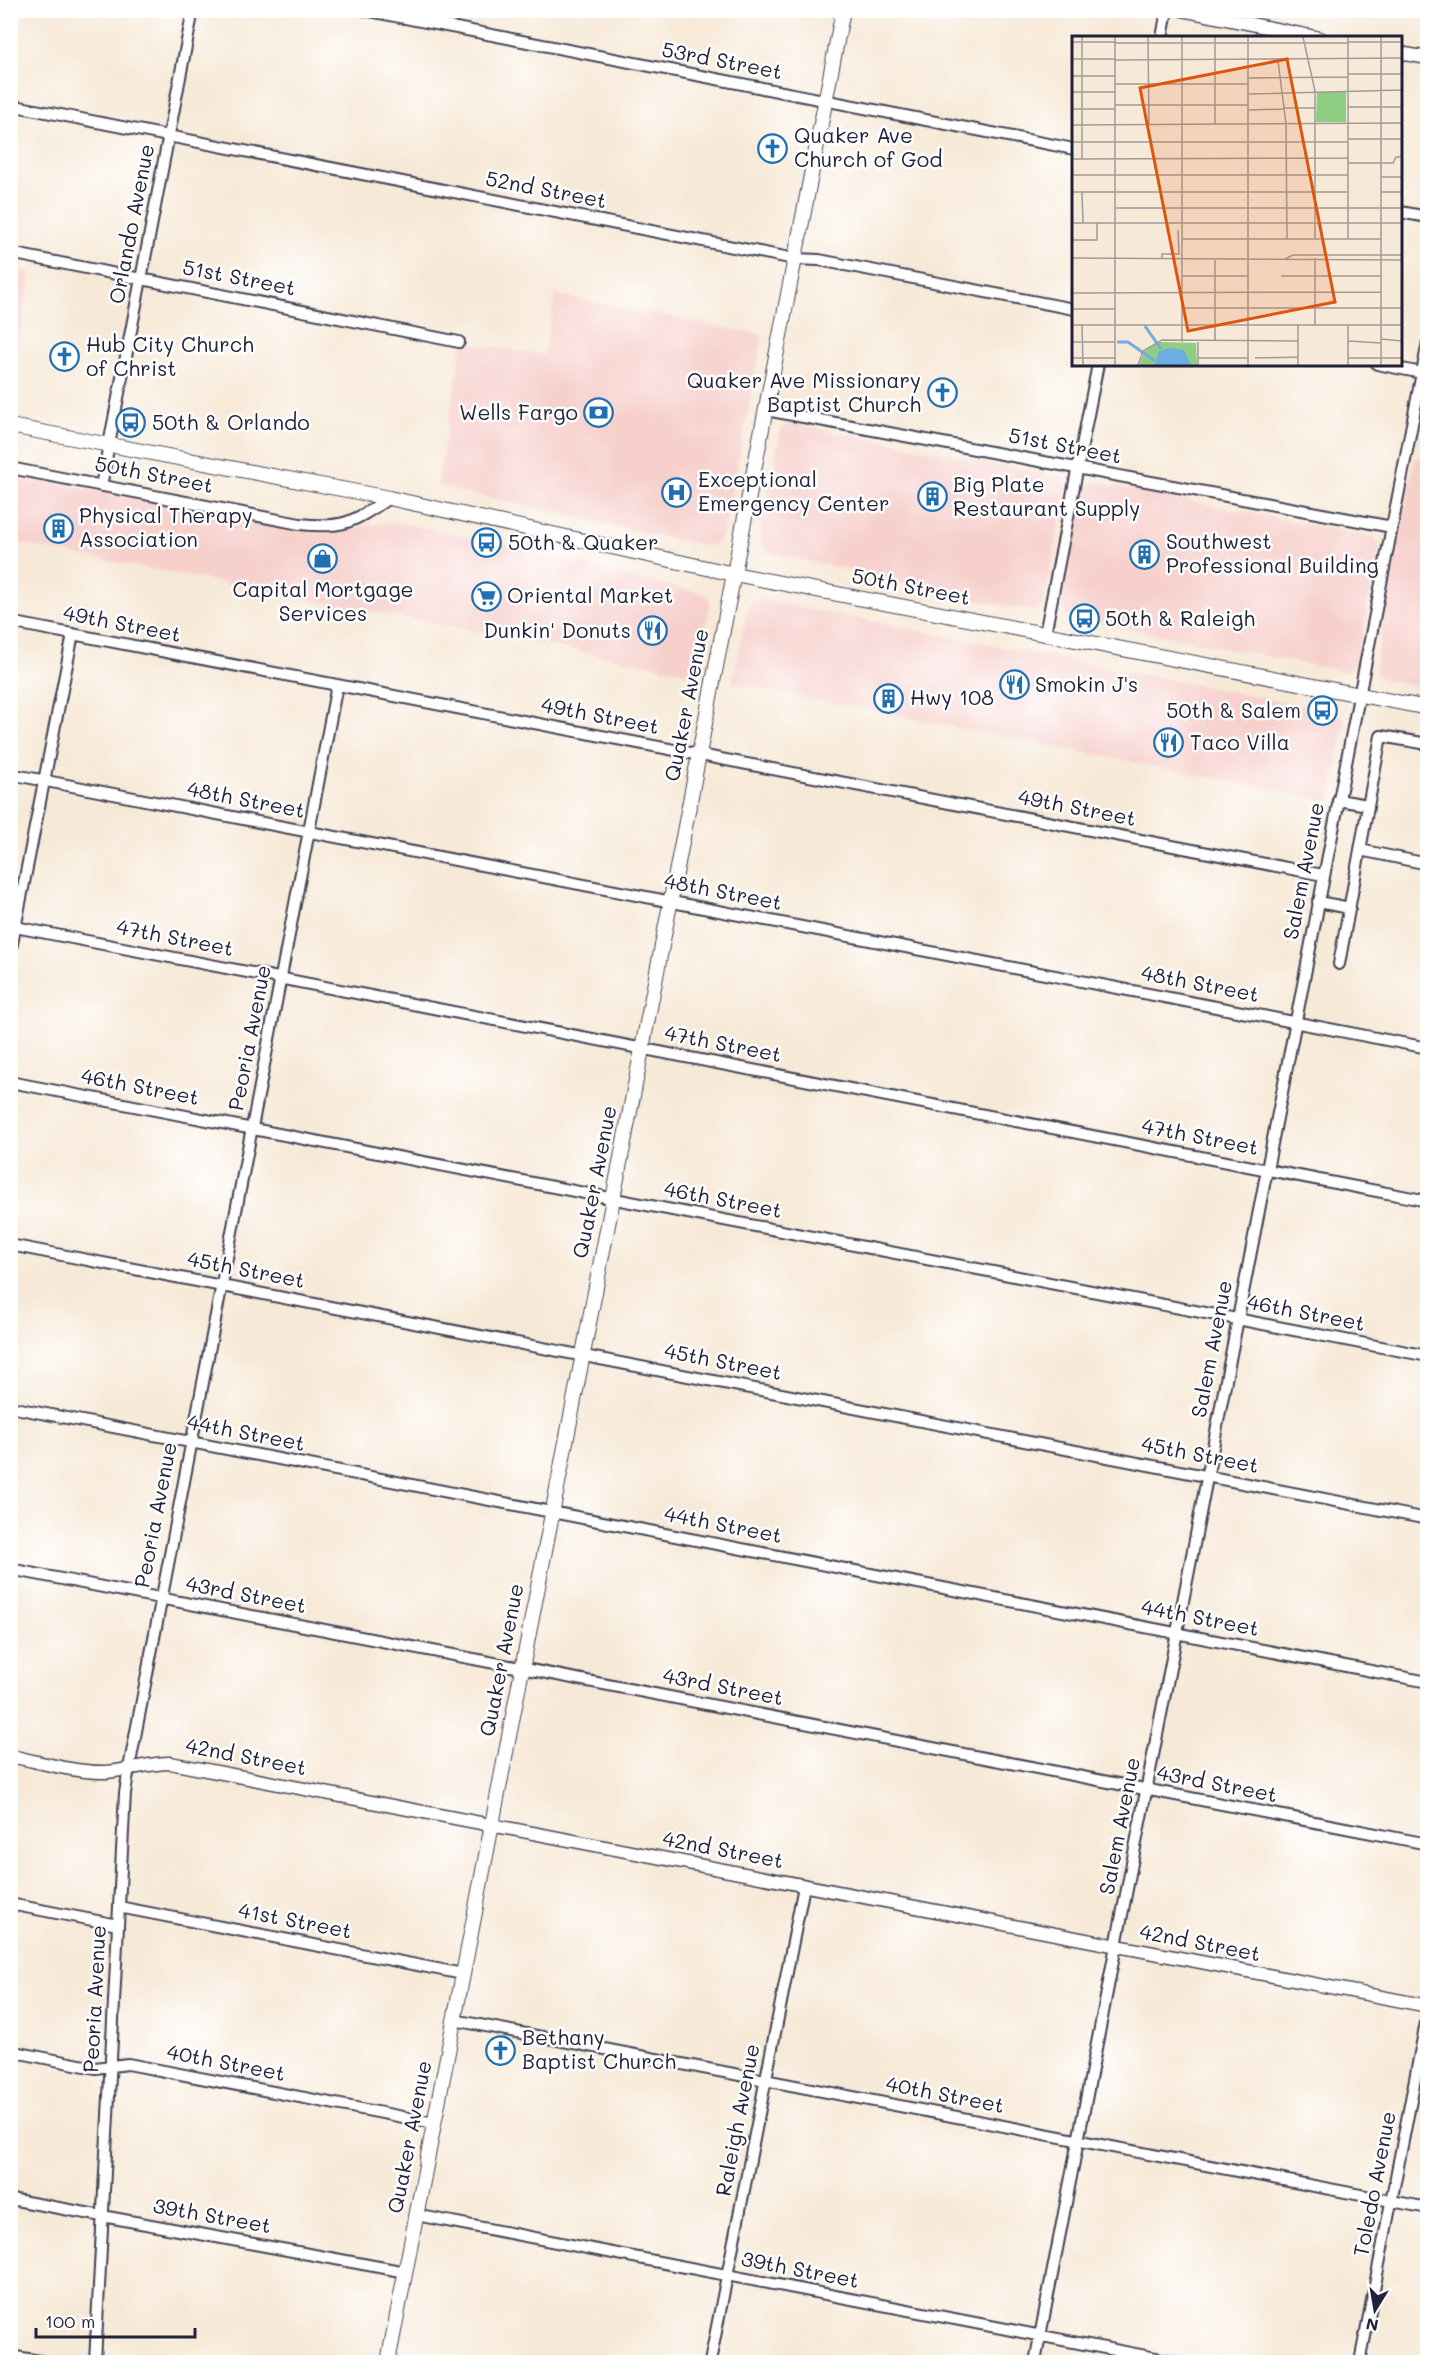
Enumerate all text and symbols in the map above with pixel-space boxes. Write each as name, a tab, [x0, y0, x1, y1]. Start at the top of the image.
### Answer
street label: 53rd Street	[660, 35, 785, 84]
inset map	[1072, 36, 1402, 366]
place label: Quaker Ave Church of God	[794, 121, 942, 172]
church icon: Quaker Ave Church of God	[757, 132, 789, 164]
street label: Orlando Avenue	[102, 141, 159, 306]
street label: 52nd Street	[484, 164, 609, 213]
street label: 51st Street	[180, 252, 298, 301]
place label: Hub City Church of Christ	[86, 330, 254, 381]
church icon: Hub City Church of Christ	[49, 341, 81, 373]
place label: Quaker Ave Missionary Baptist Church	[687, 366, 921, 417]
church icon: Quaker Ave Missionary Baptist Church	[926, 377, 958, 409]
bank icon: Wells Fargo	[583, 397, 615, 429]
place label: Wells Fargo	[459, 398, 578, 425]
bus stop icon: 50th & Orlando	[115, 407, 147, 439]
place label: 50th & Orlando	[152, 408, 310, 435]
street label: 51st Street	[1006, 420, 1124, 469]
street label: 50th Street	[93, 449, 216, 498]
place label: Exceptional Emergency Center	[698, 465, 890, 516]
place label: Big Plate Restaurant Supply	[953, 470, 1140, 521]
hospital icon: Exceptional Emergency Center	[661, 476, 693, 508]
building icon: Big Plate Restaurant Supply	[916, 481, 948, 513]
place label: Physical Therapy Association	[79, 501, 253, 552]
building icon: Physical Therapy Association	[42, 512, 74, 544]
bus stop icon: 50th & Quaker	[471, 527, 503, 559]
place label: Southwest Professional Building	[1166, 527, 1379, 578]
place label: 50th & Quaker	[508, 528, 659, 555]
building icon: Southwest Professional Building	[1129, 538, 1161, 570]
shop icon: Capital Mortgage Services	[307, 543, 339, 575]
street label: 50th Street	[850, 561, 973, 610]
place label: Capital Mortgage Services	[232, 575, 414, 626]
supermarket icon: Oriental Market	[470, 580, 502, 612]
place label: Oriental Market	[507, 581, 673, 608]
street label: 49th Street	[61, 598, 183, 647]
bus stop icon: 50th & Raleigh	[1068, 603, 1100, 635]
place label: 50th & Raleigh	[1105, 604, 1255, 631]
restaurant icon: Dunkin' Donuts	[636, 615, 668, 647]
place label: Dunkin' Donuts	[483, 616, 631, 643]
street label: Quaker Avenue	[657, 626, 714, 783]
restaurant icon: Smokin J's	[998, 669, 1030, 701]
place label: Smokin J's	[1035, 670, 1138, 697]
building icon: Hwy 108	[873, 682, 905, 714]
place label: Hwy 108	[910, 683, 994, 710]
street label: 49th Street	[539, 690, 661, 739]
bus stop icon: 50th & Salem	[1306, 695, 1338, 727]
place label: 50th & Salem	[1166, 696, 1301, 723]
restaurant icon: Taco Villa	[1153, 727, 1185, 759]
place label: Taco Villa	[1190, 728, 1290, 755]
street label: 48th Street	[185, 774, 308, 823]
street label: 49th Street	[1016, 782, 1138, 831]
street label: Salem Avenue	[1276, 800, 1329, 942]
street label: 48th Street	[662, 866, 785, 915]
street label: 47th Street	[114, 912, 236, 961]
street label: 48th Street	[1139, 958, 1262, 1007]
street label: Peoria Avenue	[221, 963, 276, 1113]
street label: 47th Street	[662, 1018, 784, 1067]
street label: 46th Street	[79, 1061, 202, 1110]
street label: Quaker Avenue	[565, 1103, 622, 1260]
street label: 47th Street	[1139, 1111, 1261, 1160]
street label: 46th Street	[662, 1174, 785, 1223]
street label: 45th Street	[185, 1244, 307, 1293]
street label: Salem Avenue	[1184, 1278, 1237, 1420]
street label: 46th Street	[1245, 1287, 1368, 1336]
street label: 45th Street	[662, 1336, 784, 1385]
street label: 44th Street	[185, 1407, 307, 1456]
street label: 45th Street	[1139, 1429, 1261, 1478]
street label: Peoria Avenue	[127, 1440, 182, 1590]
street label: 44th Street	[662, 1499, 784, 1548]
street label: 43rd Street	[184, 1569, 309, 1618]
street label: Quaker Avenue	[472, 1581, 529, 1738]
street label: 44th Street	[1139, 1592, 1261, 1641]
street label: 43rd Street	[661, 1661, 786, 1710]
street label: 42nd Street	[184, 1731, 309, 1780]
street label: Salem Avenue	[1092, 1755, 1145, 1897]
street label: 43rd Street	[1155, 1758, 1280, 1807]
street label: 42nd Street	[661, 1824, 786, 1873]
street label: 41st Street	[236, 1895, 354, 1944]
street label: 42nd Street	[1138, 1917, 1263, 1966]
street label: Peoria Avenue	[76, 1924, 111, 2073]
place label: Bethany Baptist Church	[522, 2023, 676, 2074]
church icon: Bethany Baptist Church	[485, 2034, 517, 2066]
street label: 40th Street	[165, 2037, 288, 2086]
street label: Raleigh Avenue	[709, 2041, 765, 2198]
street label: Quaker Avenue	[380, 2058, 437, 2215]
street label: 40th Street	[884, 2069, 1007, 2118]
street label: Toledo Avenue	[1346, 2109, 1401, 2259]
street label: 39th Street	[151, 2191, 273, 2238]
street label: 39th Street	[739, 2244, 861, 2293]
north arrow	[1345, 2280, 1405, 2340]
scale bar	[36, 2301, 195, 2339]
text: 100 m	[45, 2309, 95, 2333]
text: N	[1364, 2314, 1380, 2337]

